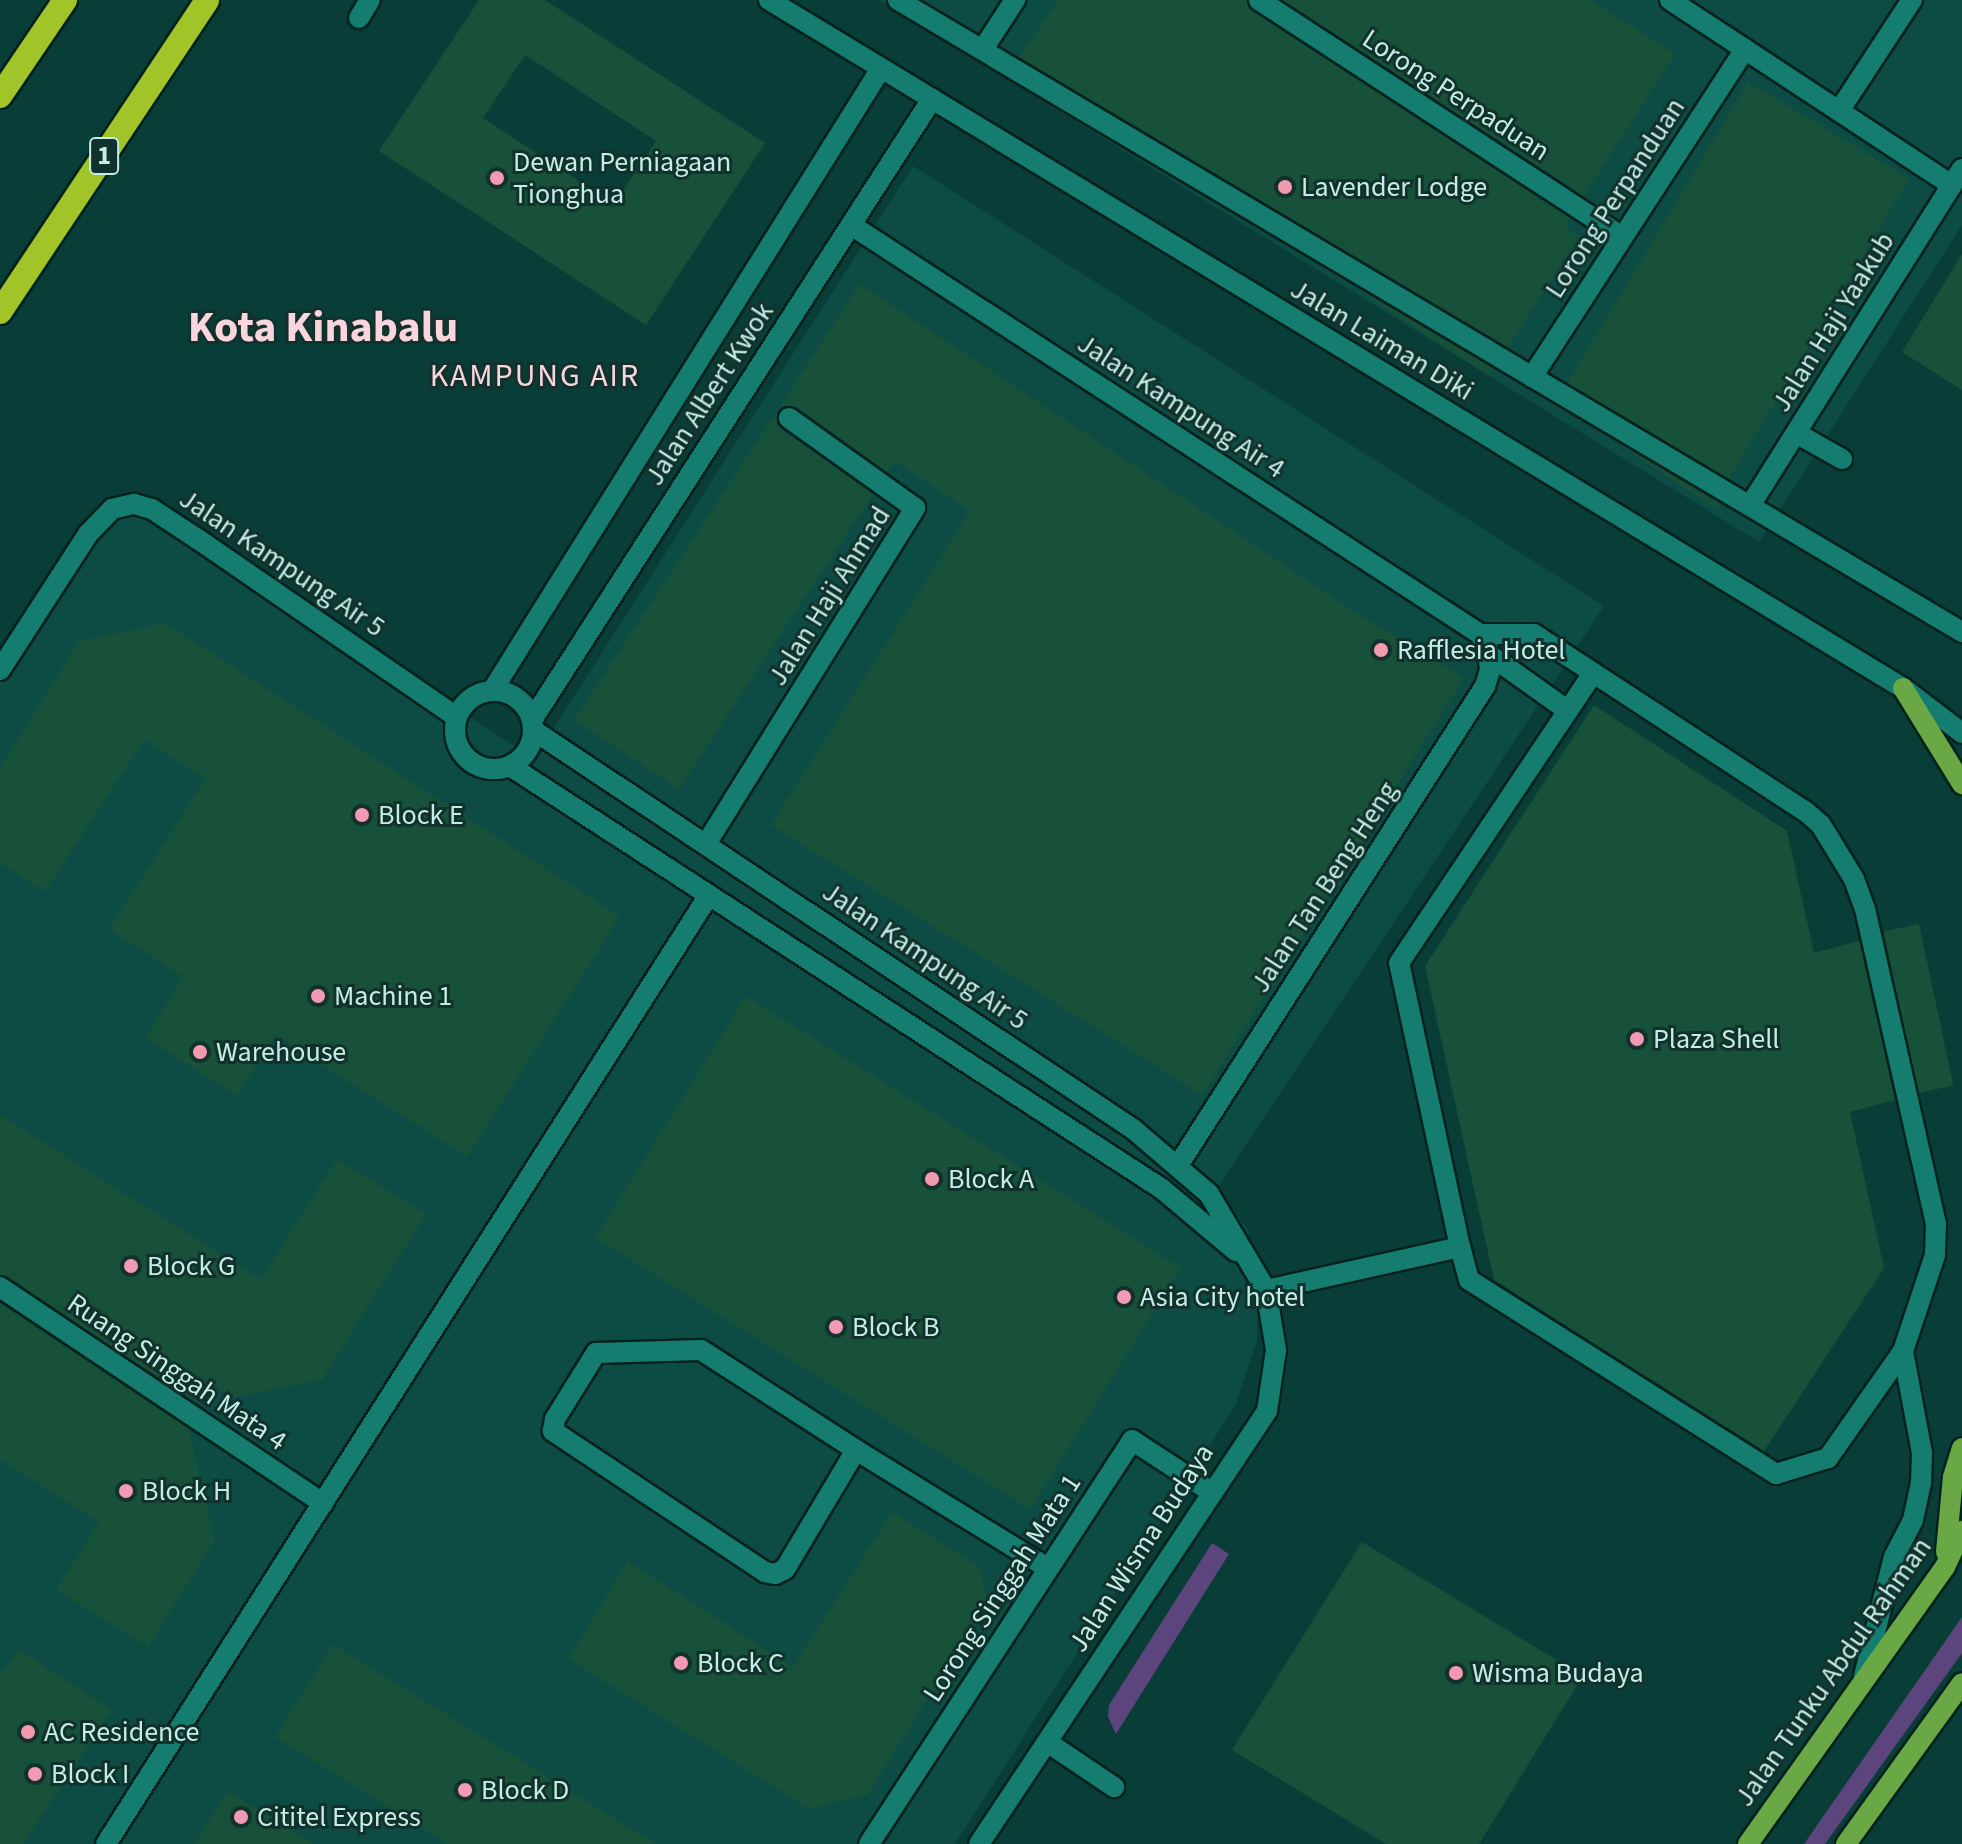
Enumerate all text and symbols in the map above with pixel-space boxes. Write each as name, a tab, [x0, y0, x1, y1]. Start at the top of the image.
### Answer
street label: Lorong Perpaduan	[1356, 22, 1556, 168]
street label: Lorong Perpanduan	[1538, 92, 1692, 304]
road number: 1	[88, 134, 120, 178]
place label: Dewan Perniagaan Tionghua	[513, 145, 731, 211]
marker: Dewan Perniagaan Tionghua	[488, 169, 506, 187]
place label: Lavender Lodge	[1301, 170, 1487, 204]
marker: Lavender Lodge	[1276, 178, 1294, 196]
street label: Jalan Haji Yaakub	[1764, 226, 1902, 418]
street label: Jalan Laiman Diki	[1284, 272, 1480, 408]
street label: Jalan Albert Kwok	[637, 296, 781, 492]
district label: Kota Kinabalu	[188, 302, 458, 354]
street label: Jalan Kampung Air 4	[1071, 326, 1291, 486]
district label: KAMPUNG AIR	[430, 357, 640, 395]
street label: Jalan Kampung Air 5	[173, 482, 391, 644]
street label: Jalan Haji Ahmad	[760, 500, 898, 692]
place label: Rafflesia Hotel	[1397, 633, 1566, 667]
marker: Rafflesia Hotel	[1372, 641, 1390, 659]
street label: Jalan Tan Beng Heng	[1243, 775, 1405, 999]
place label: Block E	[378, 798, 464, 832]
marker: Block E	[353, 806, 371, 824]
street label: Jalan Kampung Air 5	[816, 875, 1034, 1037]
place label: Machine 1	[334, 979, 452, 1013]
marker: Machine 1	[309, 987, 327, 1005]
place label: Plaza Shell	[1653, 1022, 1779, 1056]
marker: Plaza Shell	[1628, 1030, 1646, 1048]
place label: Warehouse	[216, 1035, 346, 1069]
marker: Warehouse	[191, 1043, 209, 1061]
place label: Block A	[948, 1162, 1034, 1196]
marker: Block A	[923, 1170, 941, 1188]
place label: Block G	[147, 1249, 235, 1283]
marker: Block G	[122, 1257, 140, 1275]
place label: Asia City hotel	[1140, 1280, 1305, 1314]
street label: Ruang Singgah Mata 4	[61, 1286, 293, 1458]
marker: Asia City hotel	[1115, 1288, 1133, 1306]
place label: Block B	[852, 1310, 939, 1344]
marker: Block B	[827, 1318, 845, 1336]
street label: Jalan Wisma Budaya	[1061, 1438, 1221, 1658]
street label: Lorong Singgah Mata 1	[916, 1468, 1088, 1708]
place label: Block H	[142, 1474, 231, 1508]
marker: Block H	[117, 1482, 135, 1500]
street label: Jalan Tunku Abdul Rahman	[1727, 1531, 1939, 1813]
place label: Block C	[697, 1646, 784, 1680]
marker: Block C	[672, 1654, 690, 1672]
place label: Wisma Budaya	[1472, 1656, 1644, 1690]
marker: Wisma Budaya	[1447, 1664, 1465, 1682]
place label: AC Residence	[44, 1715, 199, 1749]
marker: AC Residence	[19, 1723, 37, 1741]
place label: Block I	[51, 1757, 129, 1791]
marker: Block I	[26, 1765, 44, 1783]
place label: Block D	[481, 1773, 569, 1807]
marker: Block D	[456, 1781, 474, 1799]
place label: Cititel Express	[257, 1800, 421, 1834]
marker: Cititel Express	[232, 1808, 250, 1826]

